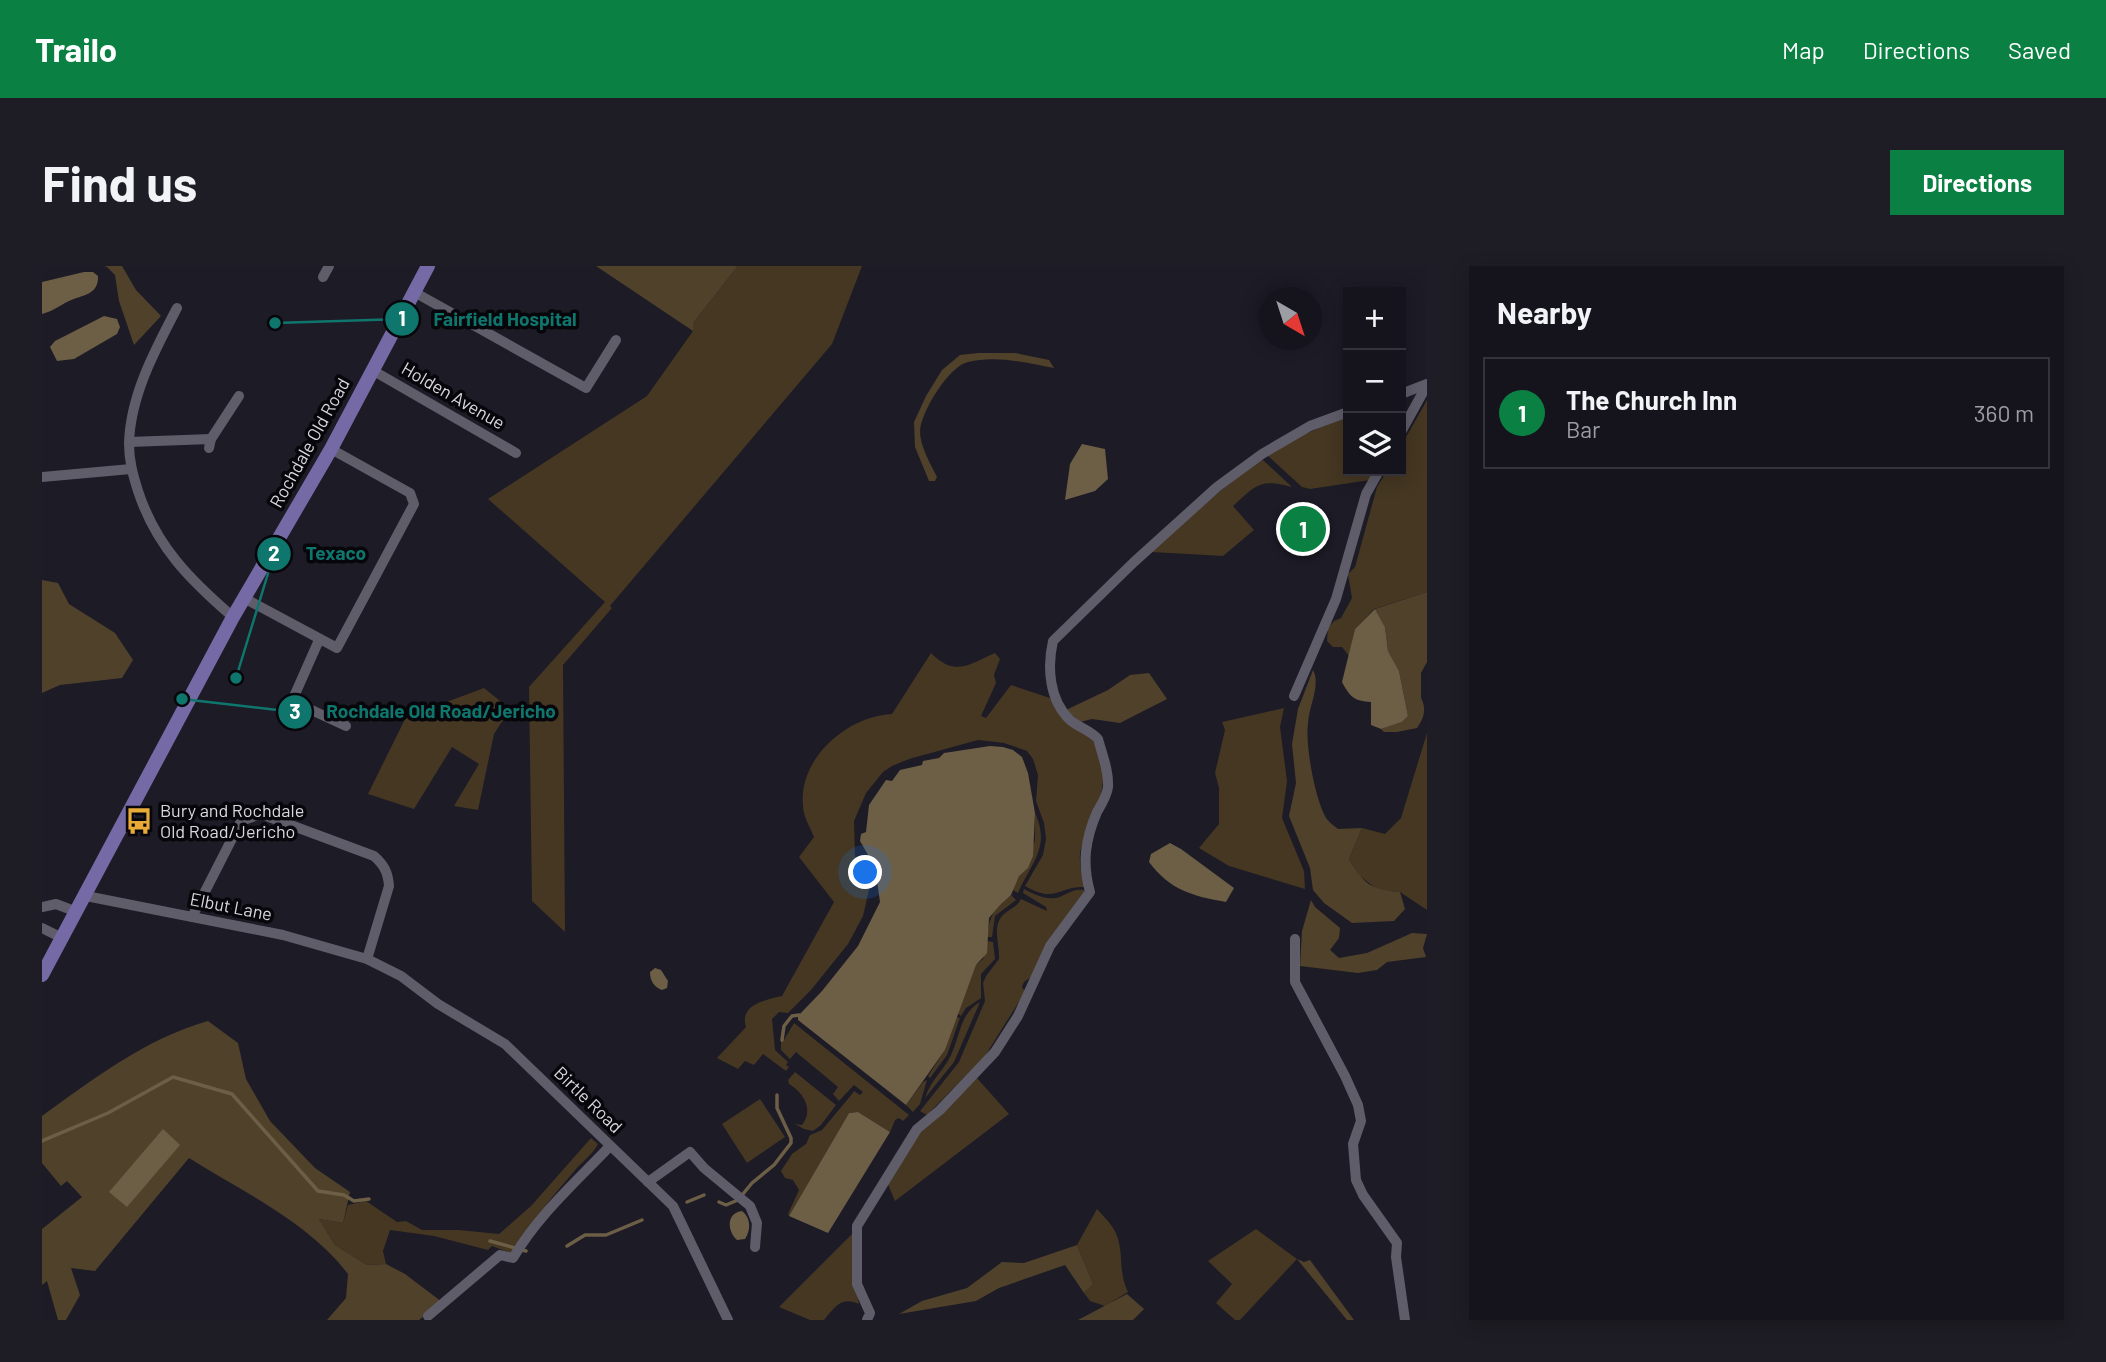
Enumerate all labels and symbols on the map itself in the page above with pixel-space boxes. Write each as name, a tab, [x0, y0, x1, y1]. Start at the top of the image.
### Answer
north arrow	[1259, 287, 1322, 350]
callout: Fairfield Hospital	[385, 299, 591, 339]
text: 1	[398, 305, 406, 330]
text: Fairfield Hospital	[433, 307, 577, 330]
street label: Holden Avenue	[398, 357, 509, 434]
street label: Rochdale Old Road	[264, 374, 354, 511]
pin: 1	[1280, 503, 1326, 555]
callout: Texaco	[257, 534, 380, 574]
text: 2	[268, 540, 280, 565]
text: Texaco	[306, 541, 366, 564]
callout: Rochdale Old Road/Jericho	[277, 692, 570, 732]
text: 3	[289, 698, 301, 723]
text: Rochdale Old Road/Jericho	[326, 699, 556, 722]
place label: Bury and Rochdale Old Road/Jericho	[160, 799, 304, 842]
bus stop icon: Bury and Rochdale Old Road/Jericho	[124, 806, 154, 836]
your location	[848, 855, 882, 889]
street label: Elbut Lane	[188, 887, 274, 925]
street label: Birtle Road	[550, 1061, 627, 1137]

